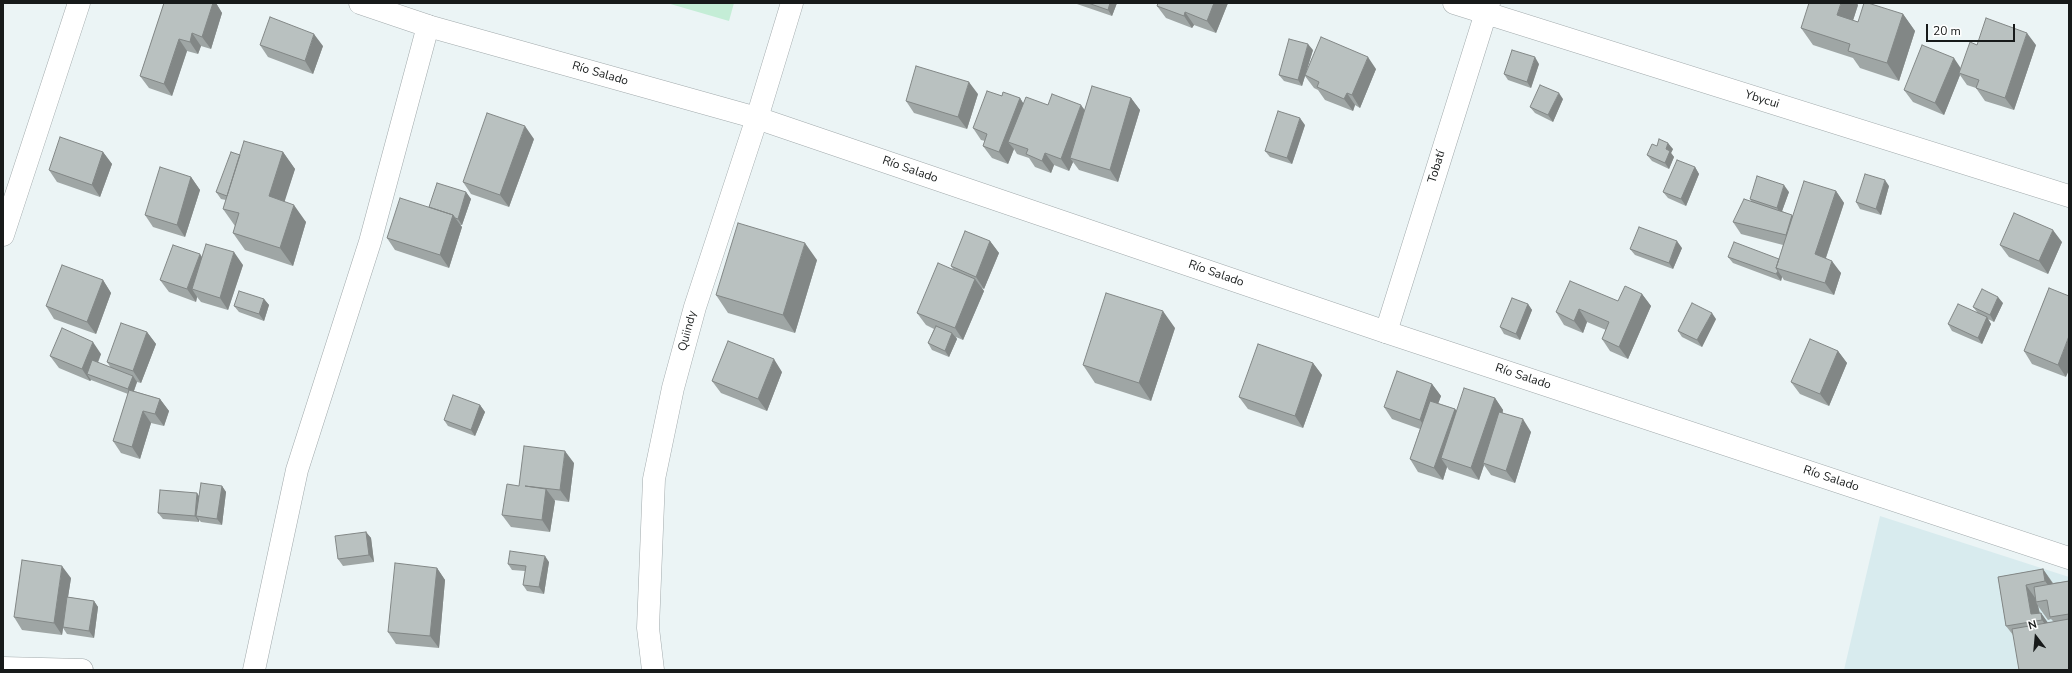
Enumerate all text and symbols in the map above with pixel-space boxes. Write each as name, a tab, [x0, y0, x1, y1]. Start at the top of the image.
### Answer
scale bar	[1928, 16, 2017, 42]
text: 20 m	[1933, 23, 1961, 39]
street label: Río Salado	[570, 59, 630, 89]
street label: Ybycui	[1743, 88, 1781, 112]
street label: Tobatí	[1425, 149, 1449, 185]
street label: Río Salado	[880, 154, 940, 186]
street label: Río Salado	[1186, 258, 1246, 290]
street label: Quiindy	[676, 309, 700, 353]
street label: Río Salado	[1493, 361, 1553, 393]
street label: Río Salado	[1801, 463, 1861, 495]
north arrow	[2016, 617, 2056, 657]
text: N	[2027, 617, 2039, 633]

